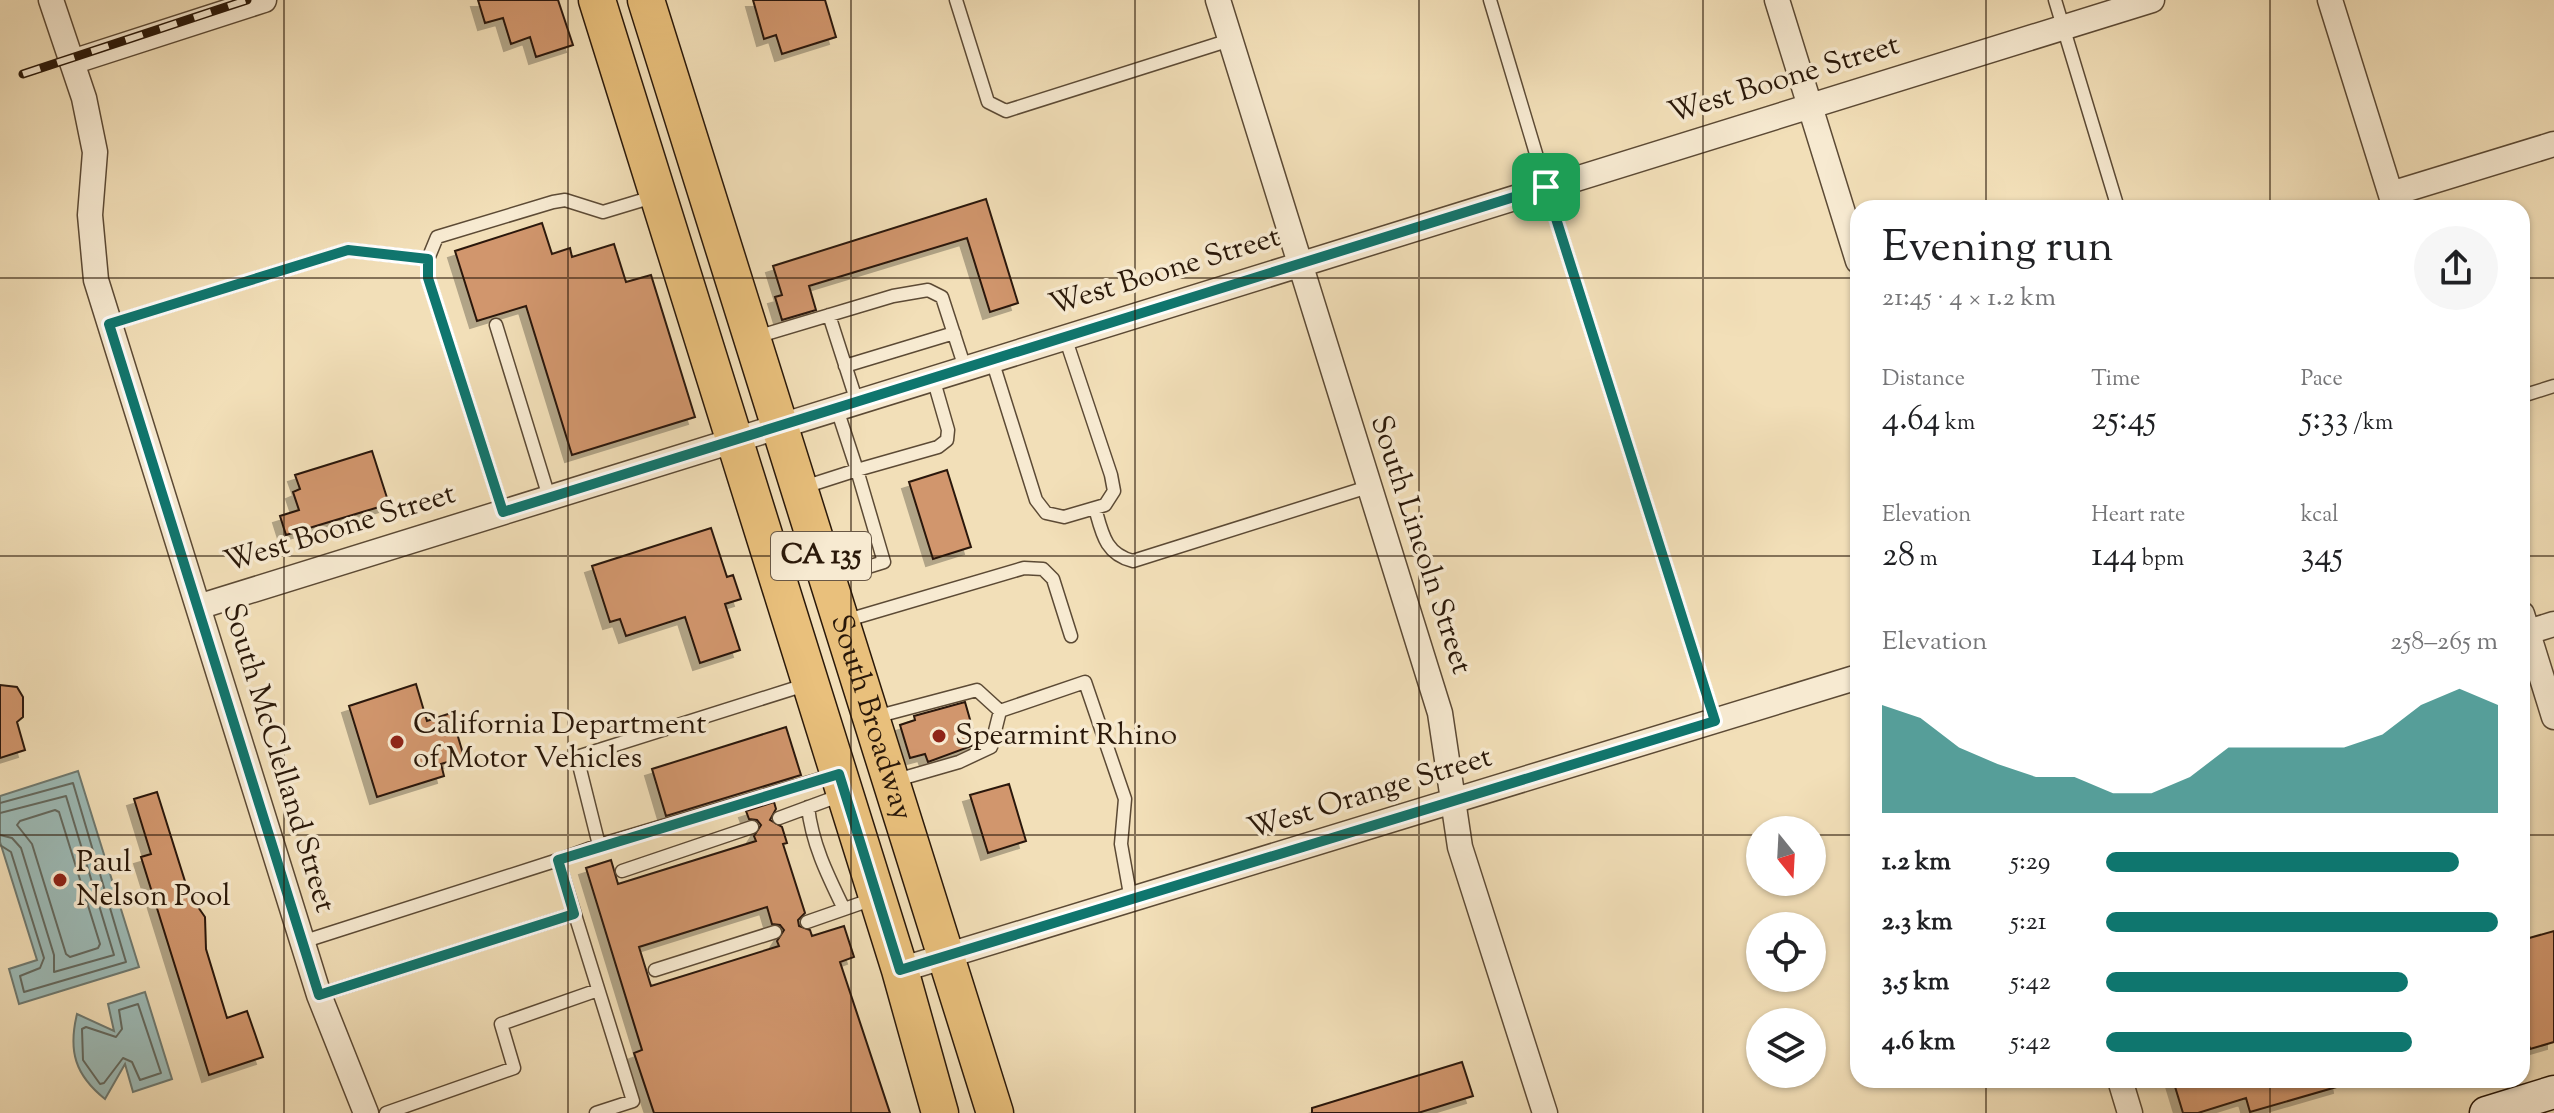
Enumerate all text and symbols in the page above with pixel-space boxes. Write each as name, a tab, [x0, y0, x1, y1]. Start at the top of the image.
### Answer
street label: West Boone Street	[1663, 24, 1905, 136]
pin	[1512, 153, 1580, 221]
icon: arrive	[1524, 165, 1568, 209]
street label: West Boone Street	[1044, 216, 1286, 328]
text: Evening run	[1882, 218, 2114, 281]
button: share	[2414, 226, 2498, 310]
text: 21:45 · 4 × 1.2 km	[1882, 280, 2056, 317]
text: Distance	[1882, 364, 1965, 396]
text: Time	[2091, 364, 2140, 396]
text: Pace	[2301, 364, 2343, 396]
text: 4.64	[1882, 396, 1940, 445]
text: 25:45	[2091, 396, 2156, 445]
text: 5:33	[2301, 396, 2349, 445]
text: km	[1940, 408, 1975, 440]
text: /km	[2349, 408, 2393, 440]
street label: South Lincoln Street	[1358, 410, 1482, 680]
street label: West Boone Street	[219, 473, 461, 585]
text: Elevation	[1882, 500, 1971, 532]
text: Heart rate	[2091, 500, 2185, 532]
text: kcal	[2301, 500, 2338, 532]
road number: CA 135	[771, 532, 871, 580]
text: 28	[1882, 532, 1915, 581]
text: 144	[2091, 532, 2137, 581]
text: 345	[2301, 532, 2343, 581]
text: m	[1915, 544, 1938, 576]
text: bpm	[2137, 544, 2184, 576]
street label: South McClelland Street	[210, 598, 346, 918]
street label: South Broadway	[819, 609, 923, 826]
text: Elevation	[1882, 624, 1987, 661]
text: 258–265 m	[2390, 624, 2498, 661]
place label: California Department of Motor Vehicles	[413, 704, 707, 781]
place label: Spearmint Rhino	[955, 715, 1177, 758]
marker: Spearmint Rhino	[930, 727, 948, 745]
marker: California Department of Motor Vehicles	[388, 733, 406, 751]
street label: West Orange Street	[1243, 736, 1497, 852]
north arrow	[1746, 816, 1826, 896]
map controls	[1746, 816, 1826, 1088]
place label: Paul Nelson Pool	[76, 842, 231, 919]
text: 1.2 km	[1882, 844, 1951, 881]
text: 5:29	[2010, 844, 2050, 881]
marker: Paul Nelson Pool	[51, 871, 69, 889]
text: 2.3 km	[1882, 904, 1952, 941]
text: 5:21	[2010, 904, 2047, 941]
button: locate	[1746, 912, 1826, 992]
text: 3.5 km	[1882, 964, 1949, 1001]
text: 5:42	[2010, 964, 2051, 1001]
button: layers	[1746, 1008, 1826, 1088]
text: 4.6 km	[1882, 1024, 1955, 1061]
text: 5:42	[2010, 1024, 2051, 1061]

